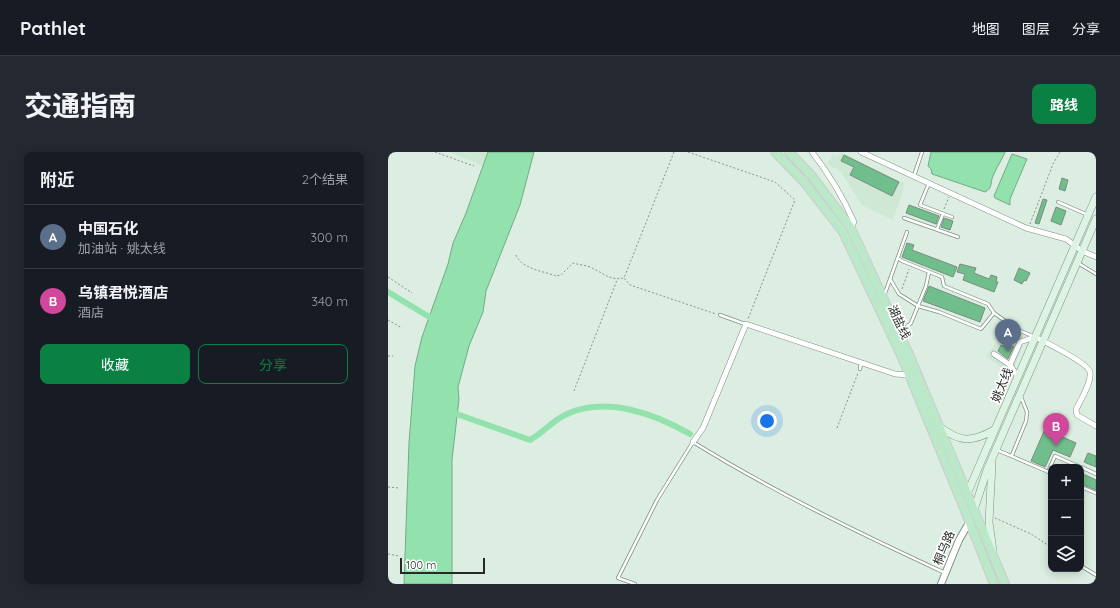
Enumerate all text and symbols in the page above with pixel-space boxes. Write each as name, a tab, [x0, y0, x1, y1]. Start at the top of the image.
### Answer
text: Pathlet	[20, 16, 86, 40]
text: 地图	[972, 20, 1000, 38]
text: 图层	[1022, 20, 1050, 38]
text: 分享	[1072, 20, 1100, 38]
button: 路线	[1032, 84, 1096, 124]
text: 交通指南	[24, 88, 136, 123]
text: 附近	[40, 169, 74, 190]
text: 2个结果	[302, 171, 348, 187]
text: 中国石化	[78, 219, 138, 238]
text: A	[49, 229, 57, 245]
text: 300 m	[310, 229, 348, 245]
text: 加油站 · 姚太线	[78, 240, 166, 256]
text: 乌镇君悦酒店	[78, 283, 168, 302]
text: B	[49, 293, 57, 309]
text: 340 m	[311, 293, 348, 309]
street label: 湖盐线	[885, 302, 914, 341]
text: 酒店	[78, 304, 104, 320]
pin: A	[995, 319, 1021, 352]
button: 收藏	[40, 344, 190, 384]
button: 分享	[198, 344, 348, 384]
street label: 姚太线	[988, 365, 1015, 404]
your location	[757, 411, 777, 431]
pin: B	[1043, 413, 1069, 446]
map controls	[1048, 464, 1084, 572]
button: +	[1048, 464, 1084, 500]
button: −	[1048, 500, 1084, 536]
street label: 桐乌路	[930, 528, 957, 567]
button: layers	[1048, 536, 1084, 572]
scale bar	[400, 556, 485, 575]
text: 100 m	[406, 558, 436, 572]

